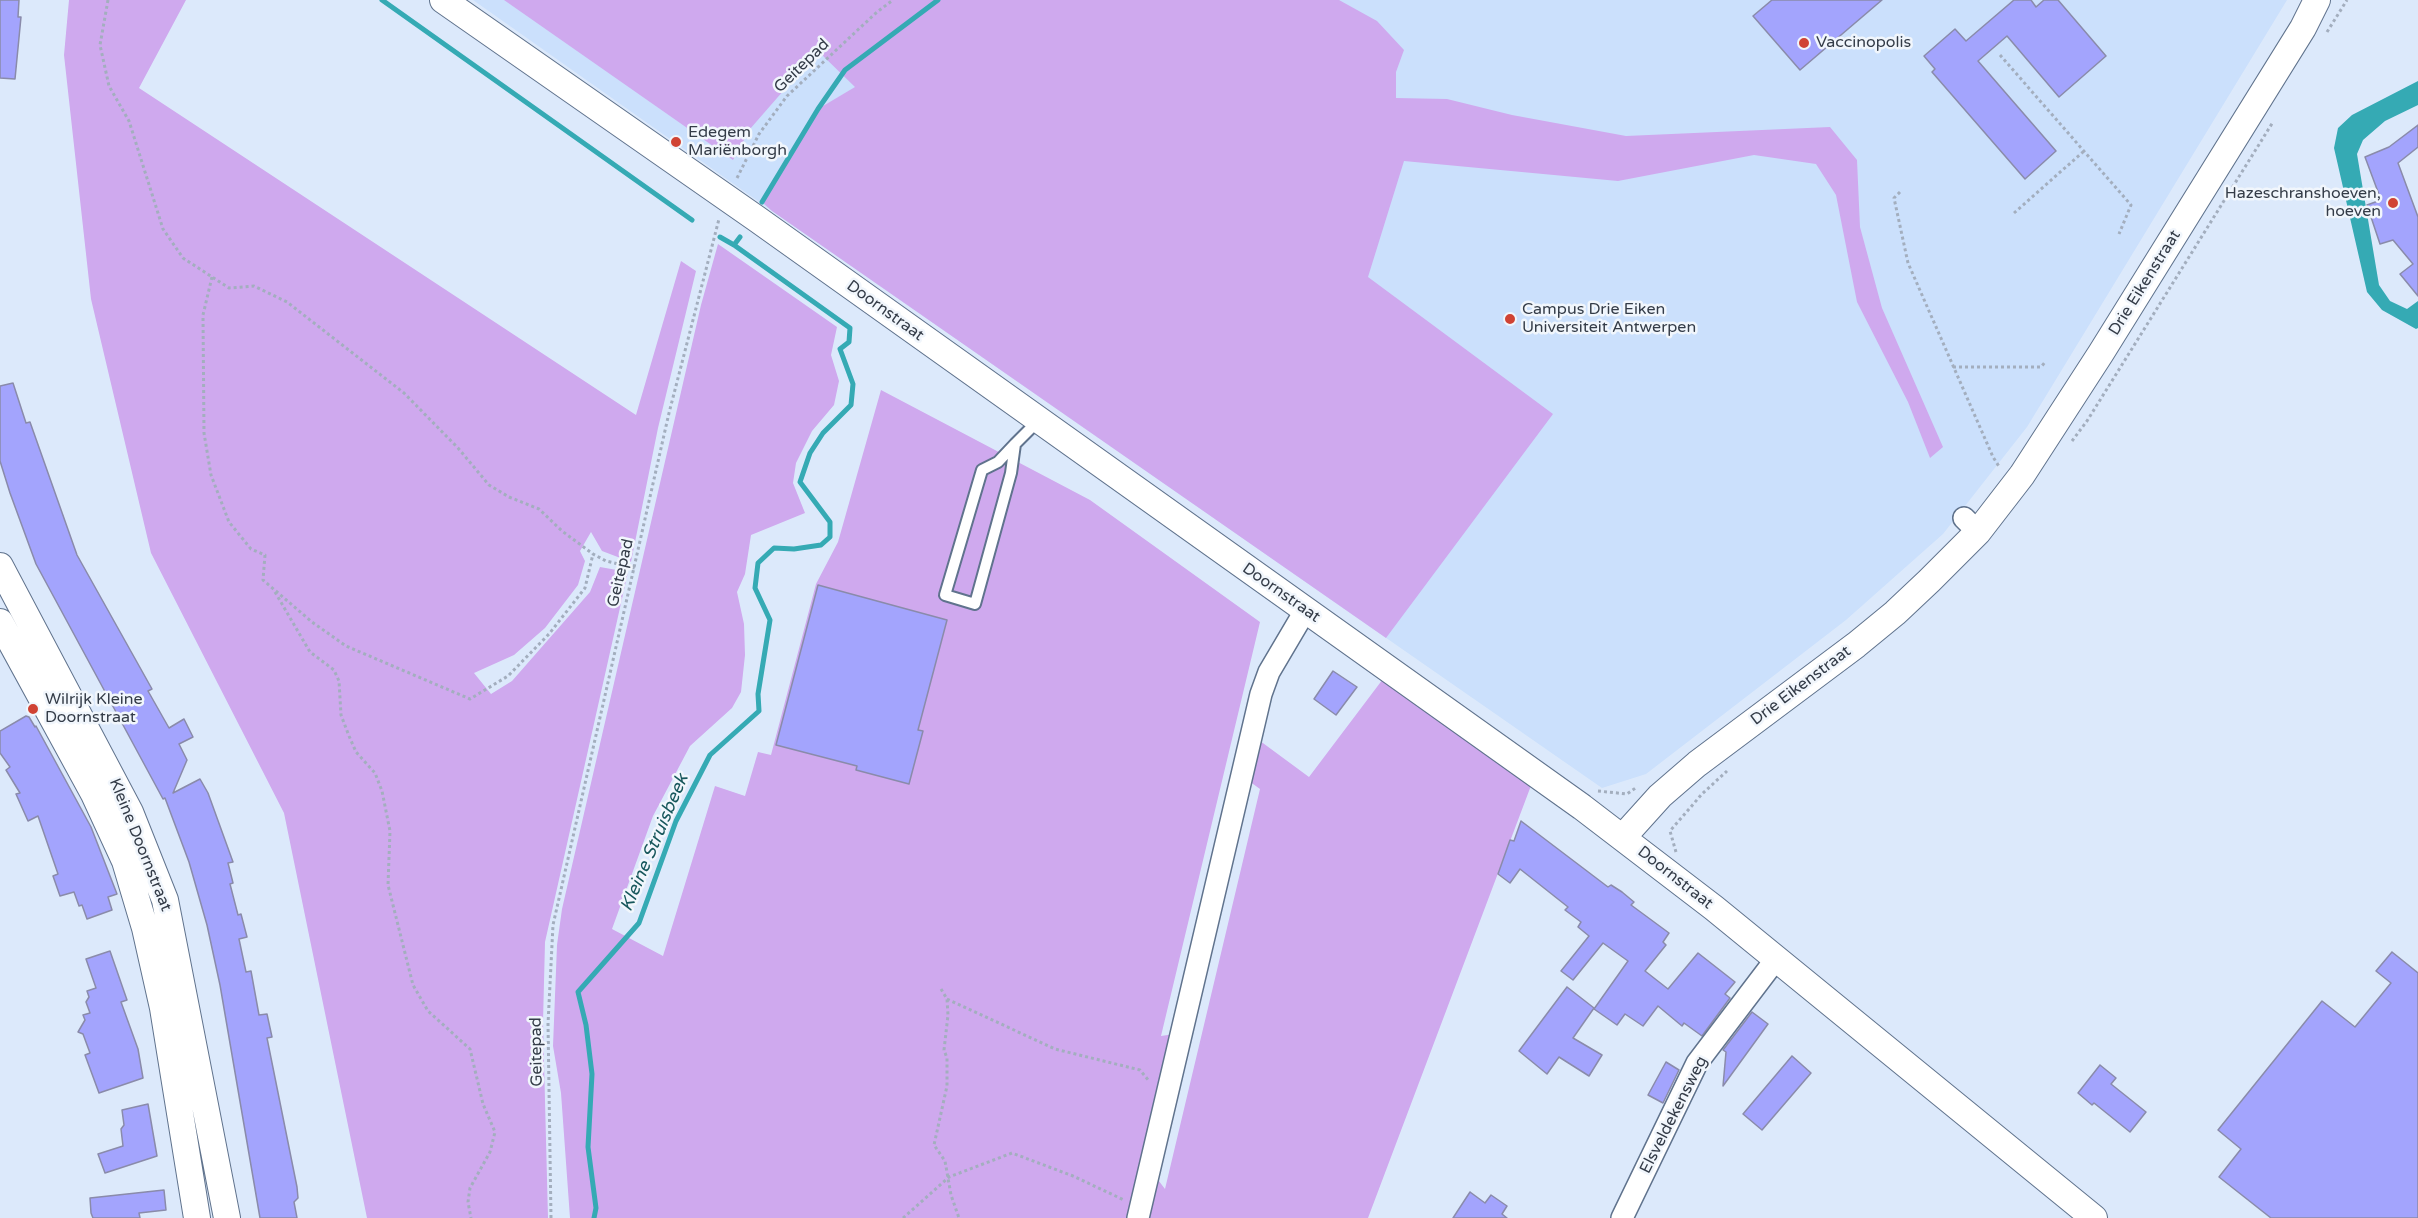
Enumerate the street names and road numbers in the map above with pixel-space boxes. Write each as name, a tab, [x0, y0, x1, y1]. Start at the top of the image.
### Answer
street label: Geitepad	[770, 35, 834, 97]
street label: Drie Eikenstraat	[2105, 227, 2185, 339]
street label: Doornstraat	[843, 277, 927, 345]
street label: Geitepad	[604, 537, 638, 609]
street label: Doornstraat	[1238, 559, 1324, 627]
street label: Drie Eikenstraat	[1747, 642, 1855, 730]
street label: Kleine Doornstraat	[105, 776, 175, 914]
street label: Doornstraat	[1633, 842, 1717, 914]
street label: Geitepad	[527, 1017, 547, 1087]
street label: Elsveldekensweg	[1636, 1053, 1712, 1177]

